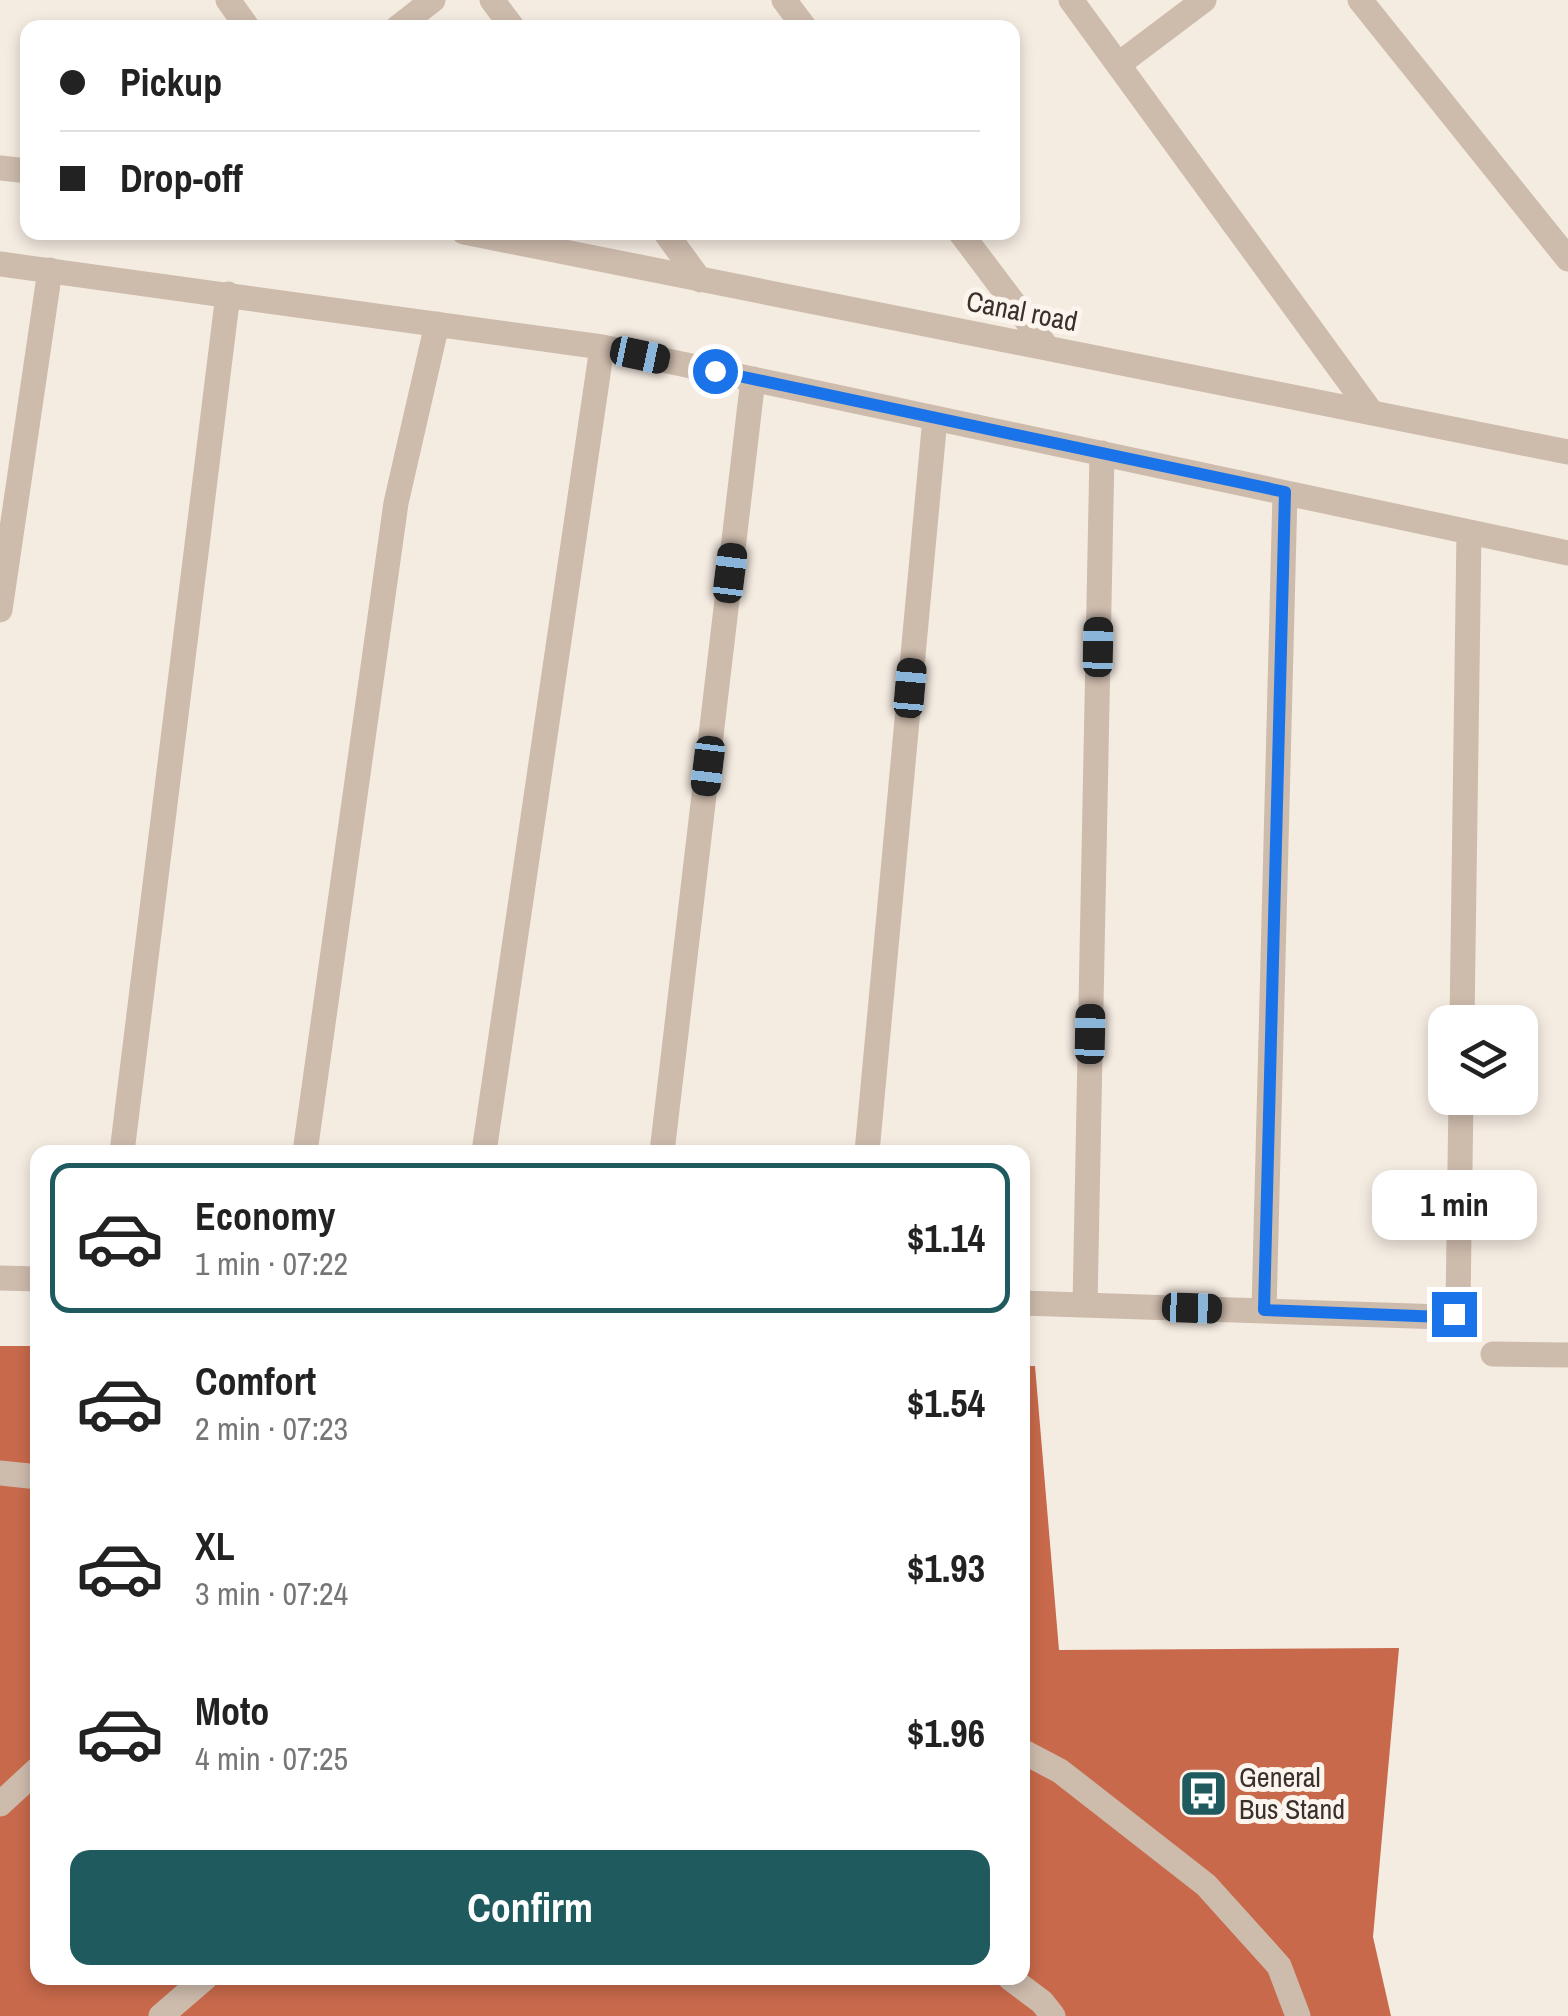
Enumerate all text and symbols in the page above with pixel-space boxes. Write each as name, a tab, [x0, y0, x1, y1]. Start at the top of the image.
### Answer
text: Pickup	[120, 57, 222, 108]
text: Drop-off	[120, 153, 243, 204]
street label: Canal road	[963, 282, 1081, 340]
car	[608, 334, 672, 376]
route start	[693, 349, 738, 394]
car	[711, 541, 749, 605]
car	[1082, 617, 1114, 677]
car	[892, 657, 928, 719]
car	[689, 734, 727, 798]
car	[1074, 1004, 1106, 1064]
map controls	[1428, 1005, 1538, 1115]
button: layers	[1428, 1005, 1538, 1115]
callout: 1 min	[1372, 1169, 1536, 1239]
text: 1 min	[1420, 1183, 1489, 1226]
text: Economy	[195, 1191, 335, 1242]
icon: car	[75, 1193, 165, 1283]
text: $1.14	[907, 1213, 985, 1264]
text: 1 min · 07:22	[195, 1242, 348, 1285]
car	[1161, 1292, 1223, 1324]
route end	[1432, 1292, 1477, 1337]
text: Comfort	[195, 1356, 316, 1407]
icon: car	[75, 1358, 165, 1448]
text: $1.54	[907, 1378, 985, 1429]
text: 2 min · 07:23	[195, 1407, 348, 1450]
text: XL	[195, 1521, 235, 1572]
icon: car	[75, 1523, 165, 1613]
text: $1.93	[907, 1543, 985, 1594]
text: 3 min · 07:24	[195, 1572, 348, 1615]
text: Moto	[195, 1686, 269, 1737]
icon: car	[75, 1688, 165, 1778]
text: $1.96	[907, 1708, 985, 1759]
text: 4 min · 07:25	[195, 1737, 348, 1780]
place label: General Bus Stand	[1239, 1758, 1345, 1828]
bus stop icon: General Bus Stand	[1178, 1767, 1230, 1819]
button: Confirm	[70, 1850, 990, 1965]

